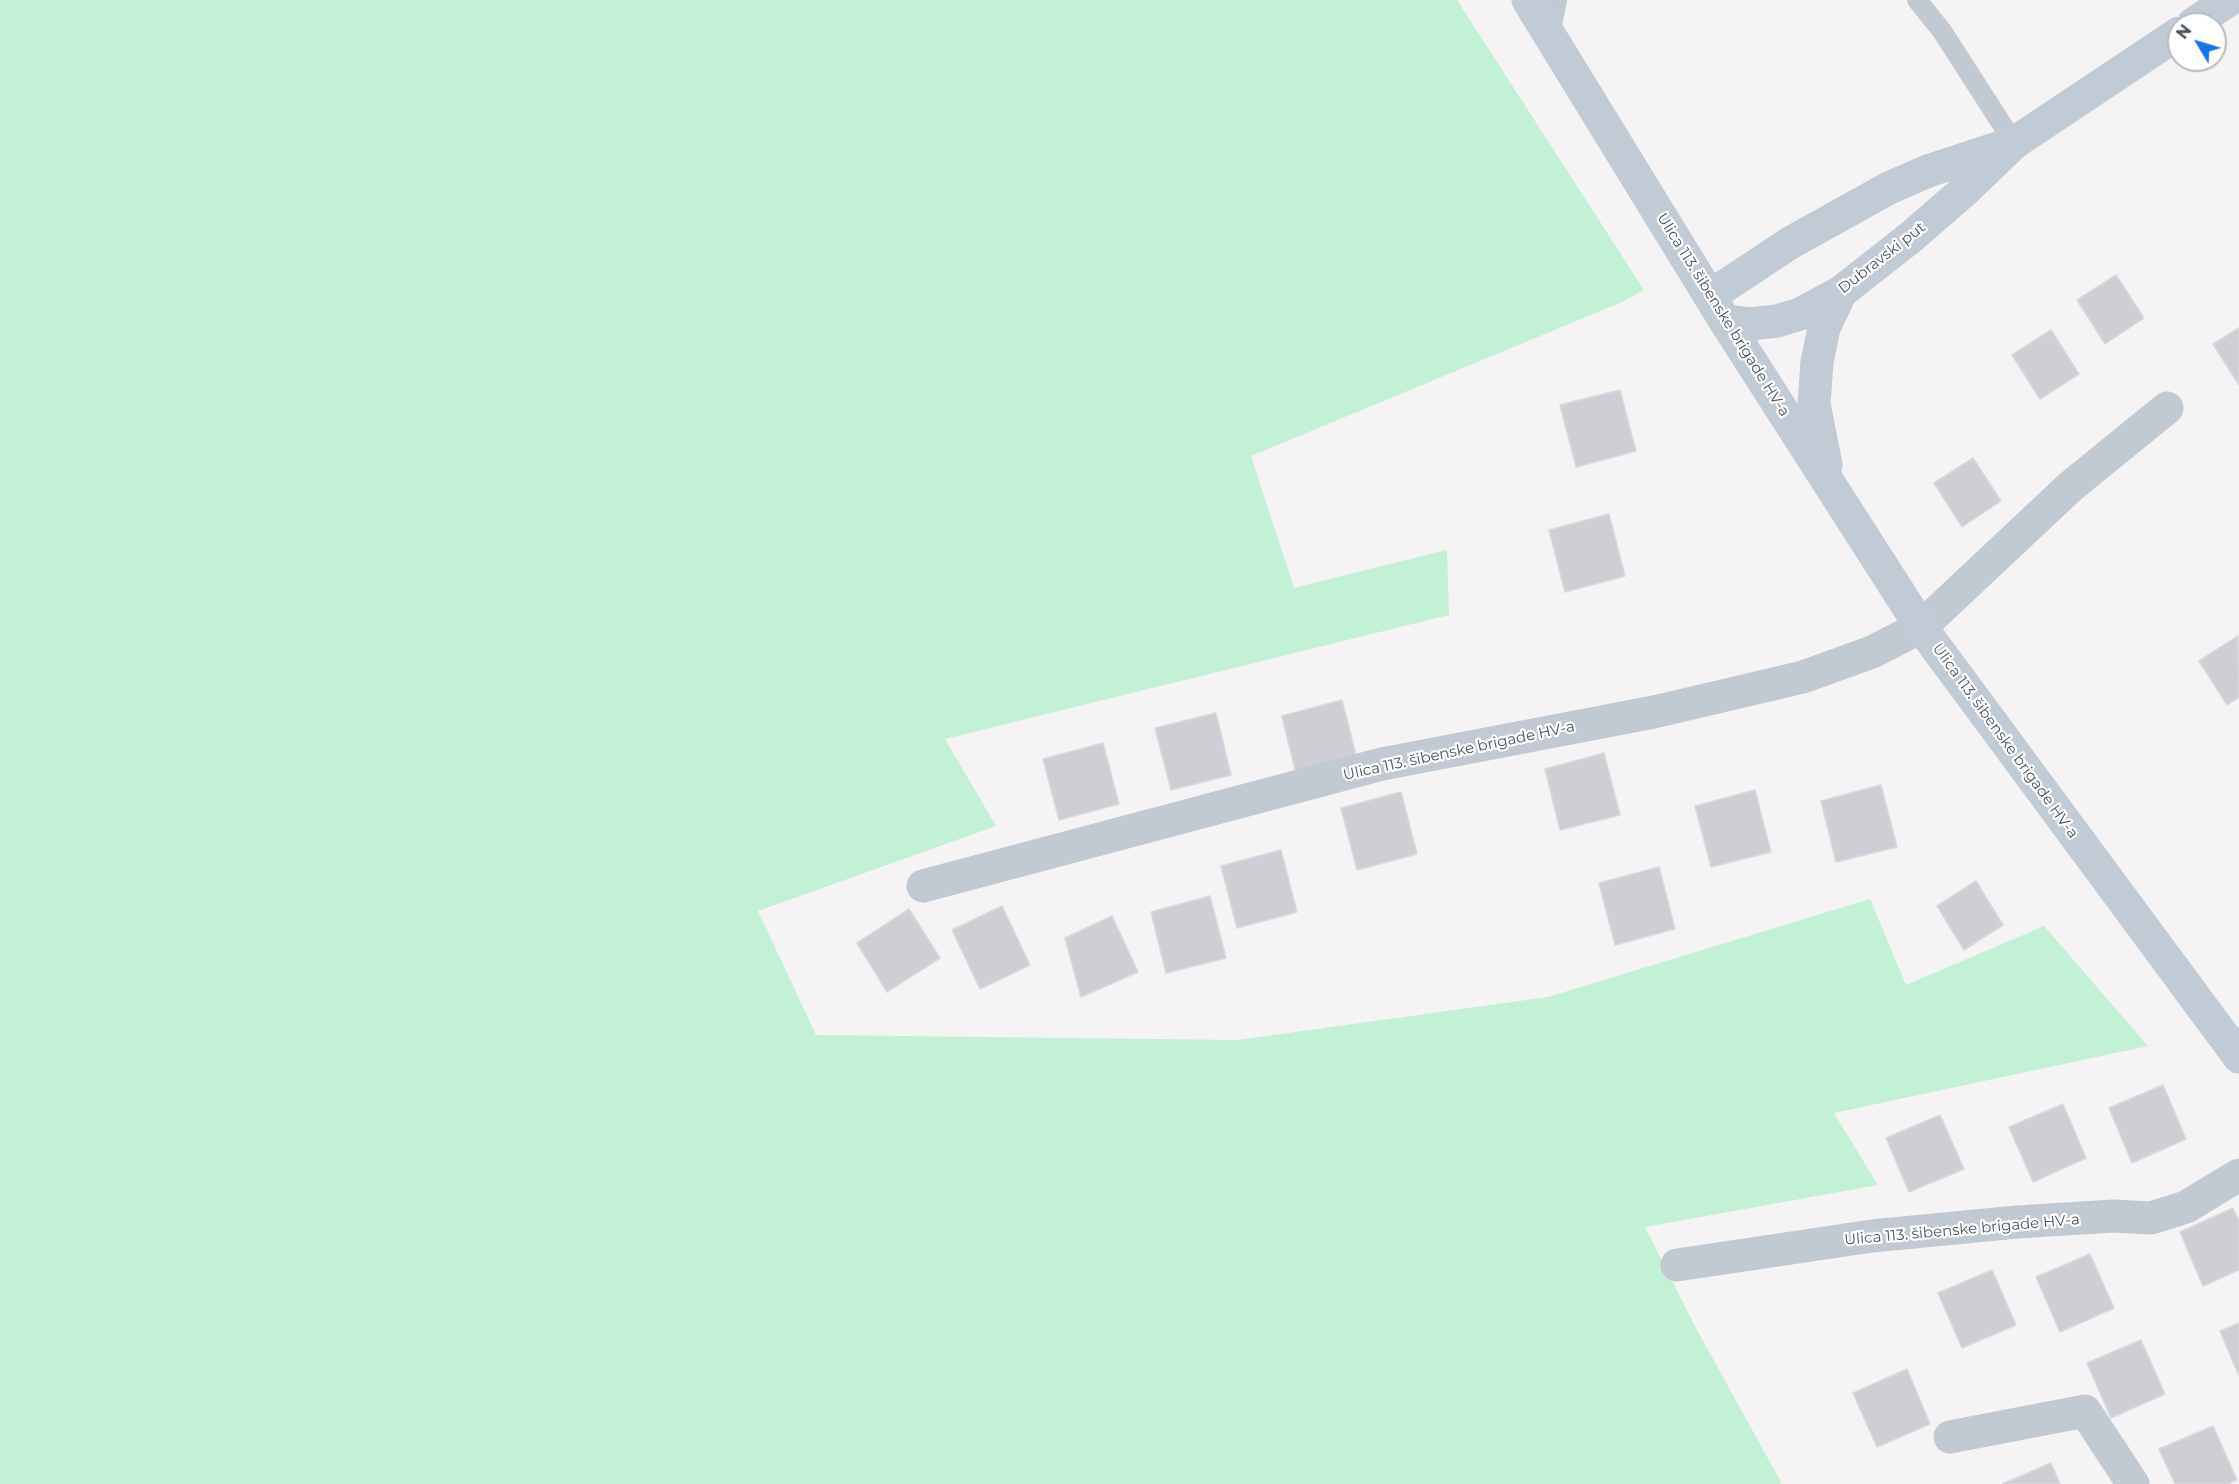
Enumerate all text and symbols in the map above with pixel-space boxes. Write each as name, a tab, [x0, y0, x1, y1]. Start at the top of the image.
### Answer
north arrow	[2167, 12, 2227, 72]
text: N	[2173, 21, 2195, 43]
street label: Ulica 113. šibenske brigade HV-a	[1653, 210, 1793, 420]
street label: Dubravski put	[1835, 218, 1929, 298]
street label: Ulica 113. šibenske brigade HV-a	[1928, 640, 2082, 842]
street label: Ulica 113. šibenske brigade HV-a	[1342, 718, 1576, 784]
street label: Ulica 113. šibenske brigade HV-a	[1843, 1211, 2081, 1249]

